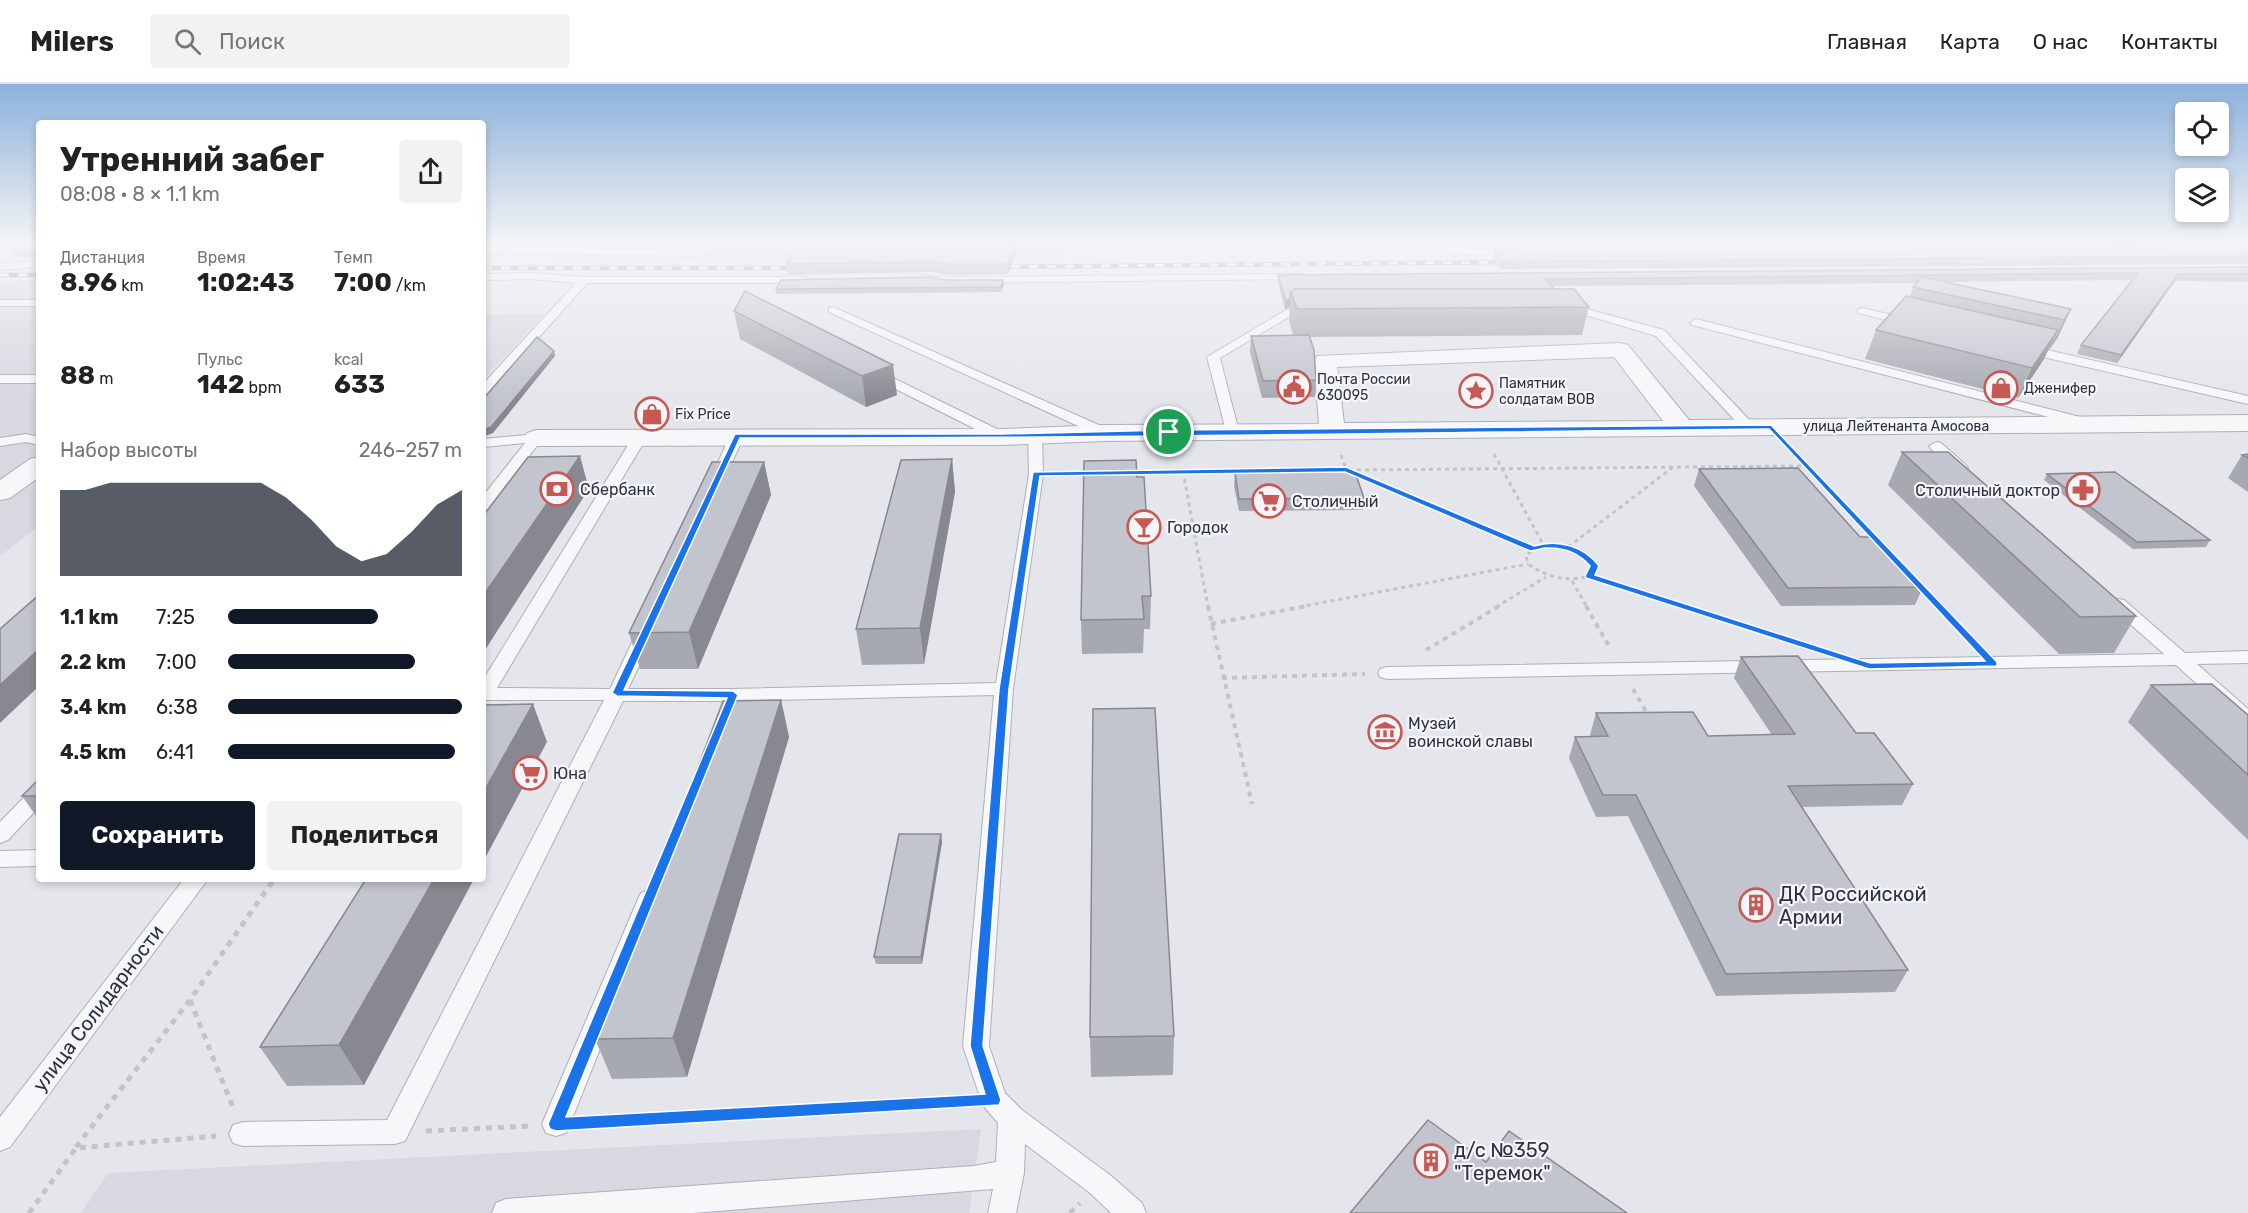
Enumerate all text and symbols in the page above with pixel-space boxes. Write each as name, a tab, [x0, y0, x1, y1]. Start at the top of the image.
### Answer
search box	[150, 14, 570, 68]
text: Milers	[30, 25, 114, 58]
icon: search	[171, 25, 204, 58]
text: Поиск	[219, 28, 285, 55]
text: Главная	[1827, 29, 1907, 54]
text: Карта	[1940, 29, 2000, 54]
text: О нас	[2033, 29, 2088, 54]
text: Контакты	[2121, 29, 2218, 54]
map controls	[2175, 102, 2229, 222]
button: locate	[2175, 102, 2229, 156]
text: Утренний забег	[60, 140, 324, 179]
button: share	[399, 140, 462, 203]
button: layers	[2175, 168, 2229, 222]
text: 08:08 · 8 × 1.1 km	[60, 182, 220, 206]
text: Дистанция	[60, 248, 145, 267]
text: Время	[197, 248, 246, 267]
text: Темп	[334, 248, 373, 267]
text: 8.96	[60, 267, 117, 298]
text: 1:02:43	[197, 267, 295, 298]
text: 7:00	[334, 267, 392, 298]
text: km	[117, 276, 144, 295]
text: /km	[392, 276, 426, 295]
text: Пульс	[197, 350, 243, 369]
text: kcal	[334, 350, 363, 369]
text: 88	[60, 360, 95, 391]
text: m	[95, 369, 113, 388]
text: 142	[197, 369, 245, 400]
text: 633	[334, 369, 385, 400]
public building icon: Почта России 630095	[1276, 369, 1312, 405]
shop icon: Дженифер	[1983, 370, 2019, 406]
place label: Почта России 630095	[1317, 371, 1411, 404]
place icon: Памятник солдатам ВОВ	[1458, 373, 1494, 409]
place label: Памятник солдатам ВОВ	[1499, 375, 1595, 408]
text: bpm	[245, 378, 282, 397]
place label: Дженифер	[2024, 380, 2096, 397]
shop icon: Fix Price	[634, 396, 670, 432]
place label: Fix Price	[675, 406, 731, 423]
pin	[1143, 406, 1194, 457]
icon: arrive	[1152, 415, 1185, 448]
street label: улица Лейтенанта Амосова	[1803, 418, 1989, 435]
text: Набор высоты	[60, 438, 198, 462]
text: 246–257 m	[359, 438, 462, 462]
bank icon: Сбербанк	[539, 471, 575, 507]
pharmacy icon: Столичный доктор	[2065, 472, 2101, 508]
place label: Сбербанк	[580, 480, 655, 499]
place label: Столичный доктор	[1915, 481, 2060, 500]
supermarket icon: Столичный	[1251, 483, 1287, 519]
place label: Столичный	[1292, 492, 1379, 511]
bar icon: Городок	[1126, 509, 1162, 545]
place label: Городок	[1167, 518, 1229, 537]
text: 1.1 km	[60, 605, 119, 629]
text: 7:25	[156, 605, 195, 629]
text: 2.2 km	[60, 650, 126, 674]
text: 7:00	[156, 650, 197, 674]
text: 3.4 km	[60, 695, 127, 719]
text: 6:38	[156, 695, 198, 719]
museum icon: Музей воинской славы	[1367, 714, 1403, 750]
place label: Музей воинской славы	[1408, 714, 1533, 751]
text: 4.5 km	[60, 740, 126, 764]
text: 6:41	[156, 740, 194, 764]
supermarket icon: Юна	[512, 755, 548, 791]
place label: Юна	[553, 764, 587, 783]
button: Сохранить	[60, 801, 255, 870]
button: Поделиться	[267, 801, 462, 870]
place label: ДК Российской Армии	[1779, 882, 1927, 929]
building icon: ДК Российской Армии	[1738, 887, 1774, 923]
street label: улица Солидарности	[27, 920, 169, 1096]
place label: д/с №359 "Теремок"	[1454, 1138, 1551, 1185]
building icon: д/с №359 "Теремок"	[1413, 1143, 1449, 1179]

